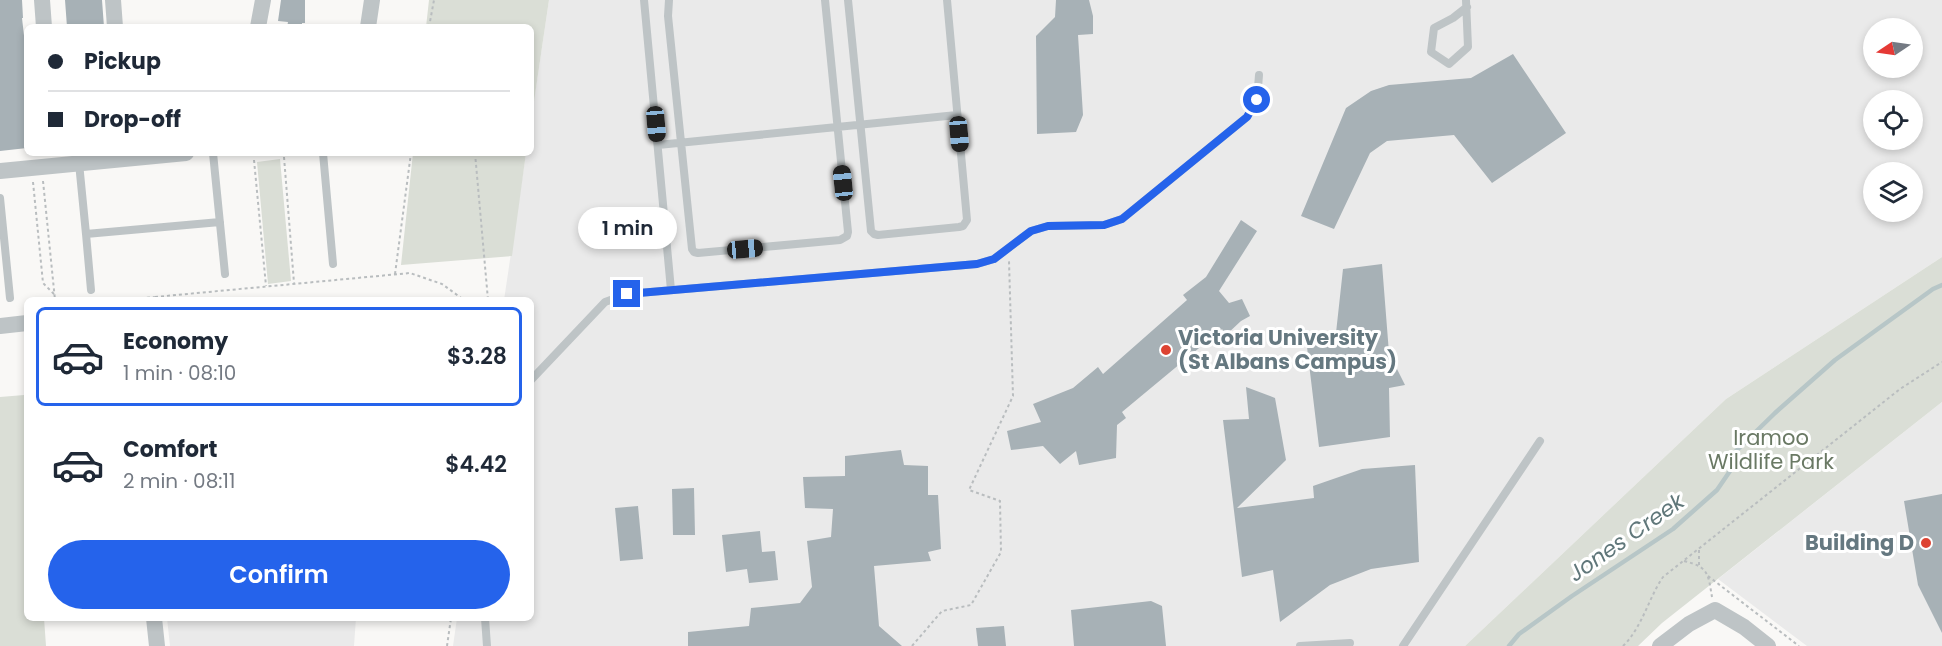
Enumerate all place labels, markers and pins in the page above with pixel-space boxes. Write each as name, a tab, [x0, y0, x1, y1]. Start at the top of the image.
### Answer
place label: Victoria University (St Albans Campus)	[1178, 323, 1397, 376]
marker: Victoria University (St Albans Campus)	[1159, 343, 1173, 357]
place label: Building D	[1805, 528, 1914, 557]
marker: Building D	[1919, 536, 1933, 550]

